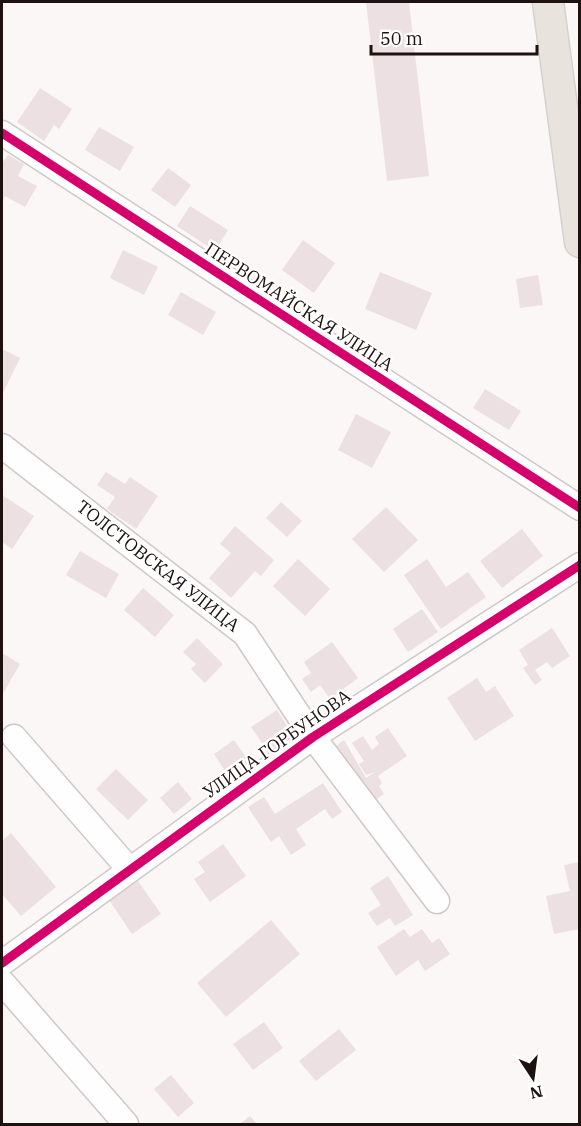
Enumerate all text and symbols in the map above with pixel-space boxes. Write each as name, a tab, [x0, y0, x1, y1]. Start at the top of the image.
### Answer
scale bar	[371, 18, 538, 56]
text: 50 m	[380, 27, 423, 50]
street label: ПЕРВОМАЙСКАЯ УЛИЦА	[201, 237, 398, 377]
street label: ТОЛСТОВСКАЯ УЛИЦА	[72, 495, 245, 637]
street label: УЛИЦА ГОРБУНОВА	[198, 684, 356, 803]
north arrow	[503, 1048, 563, 1108]
text: N	[528, 1081, 545, 1104]

